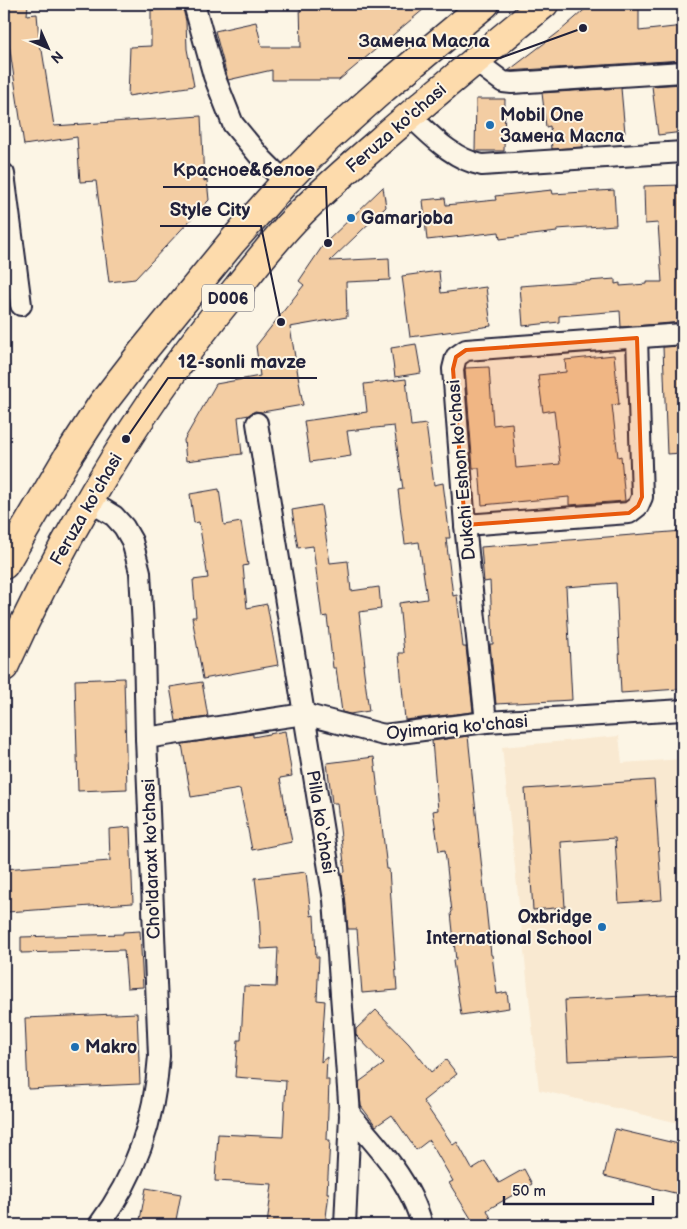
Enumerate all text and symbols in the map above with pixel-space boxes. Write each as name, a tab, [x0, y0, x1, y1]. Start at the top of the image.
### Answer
north arrow	[22, 22, 72, 72]
callout: Замена Масла	[348, 24, 500, 58]
text: Замена Масла	[358, 30, 491, 53]
text: N	[47, 47, 67, 67]
street label: Feruza ko'chasi	[342, 79, 451, 178]
place label: Mobil One Замена Масла	[500, 105, 625, 147]
marker: Mobil One Замена Масла	[484, 119, 496, 131]
callout: Красное&белое	[163, 153, 326, 187]
text: Красное&белое	[173, 159, 316, 182]
callout: Style City	[160, 192, 261, 226]
text: Style City	[170, 199, 251, 222]
place label: Gamarjoba	[361, 208, 453, 229]
marker: Gamarjoba	[345, 212, 357, 224]
road number: D006	[202, 284, 254, 312]
callout: 12-sonli mavze	[168, 344, 317, 378]
text: 12-sonli mavze	[178, 351, 306, 374]
street label: Dukchi Eshon ko'chasi	[443, 379, 480, 561]
street label: Feruza ko'chasi	[46, 449, 127, 569]
street label: Oyimariq ko'chasi	[385, 711, 529, 744]
street label: Pilla ko‘chasi	[302, 769, 339, 876]
street label: Cho'ldaraxt ko'chasi	[138, 778, 165, 940]
place label: Oxbridge International School	[426, 907, 592, 949]
marker: Oxbridge International School	[596, 921, 608, 933]
place label: Makro	[85, 1037, 137, 1058]
marker: Makro	[69, 1041, 81, 1053]
scale bar	[504, 1174, 653, 1206]
text: 50 m	[512, 1182, 546, 1201]

